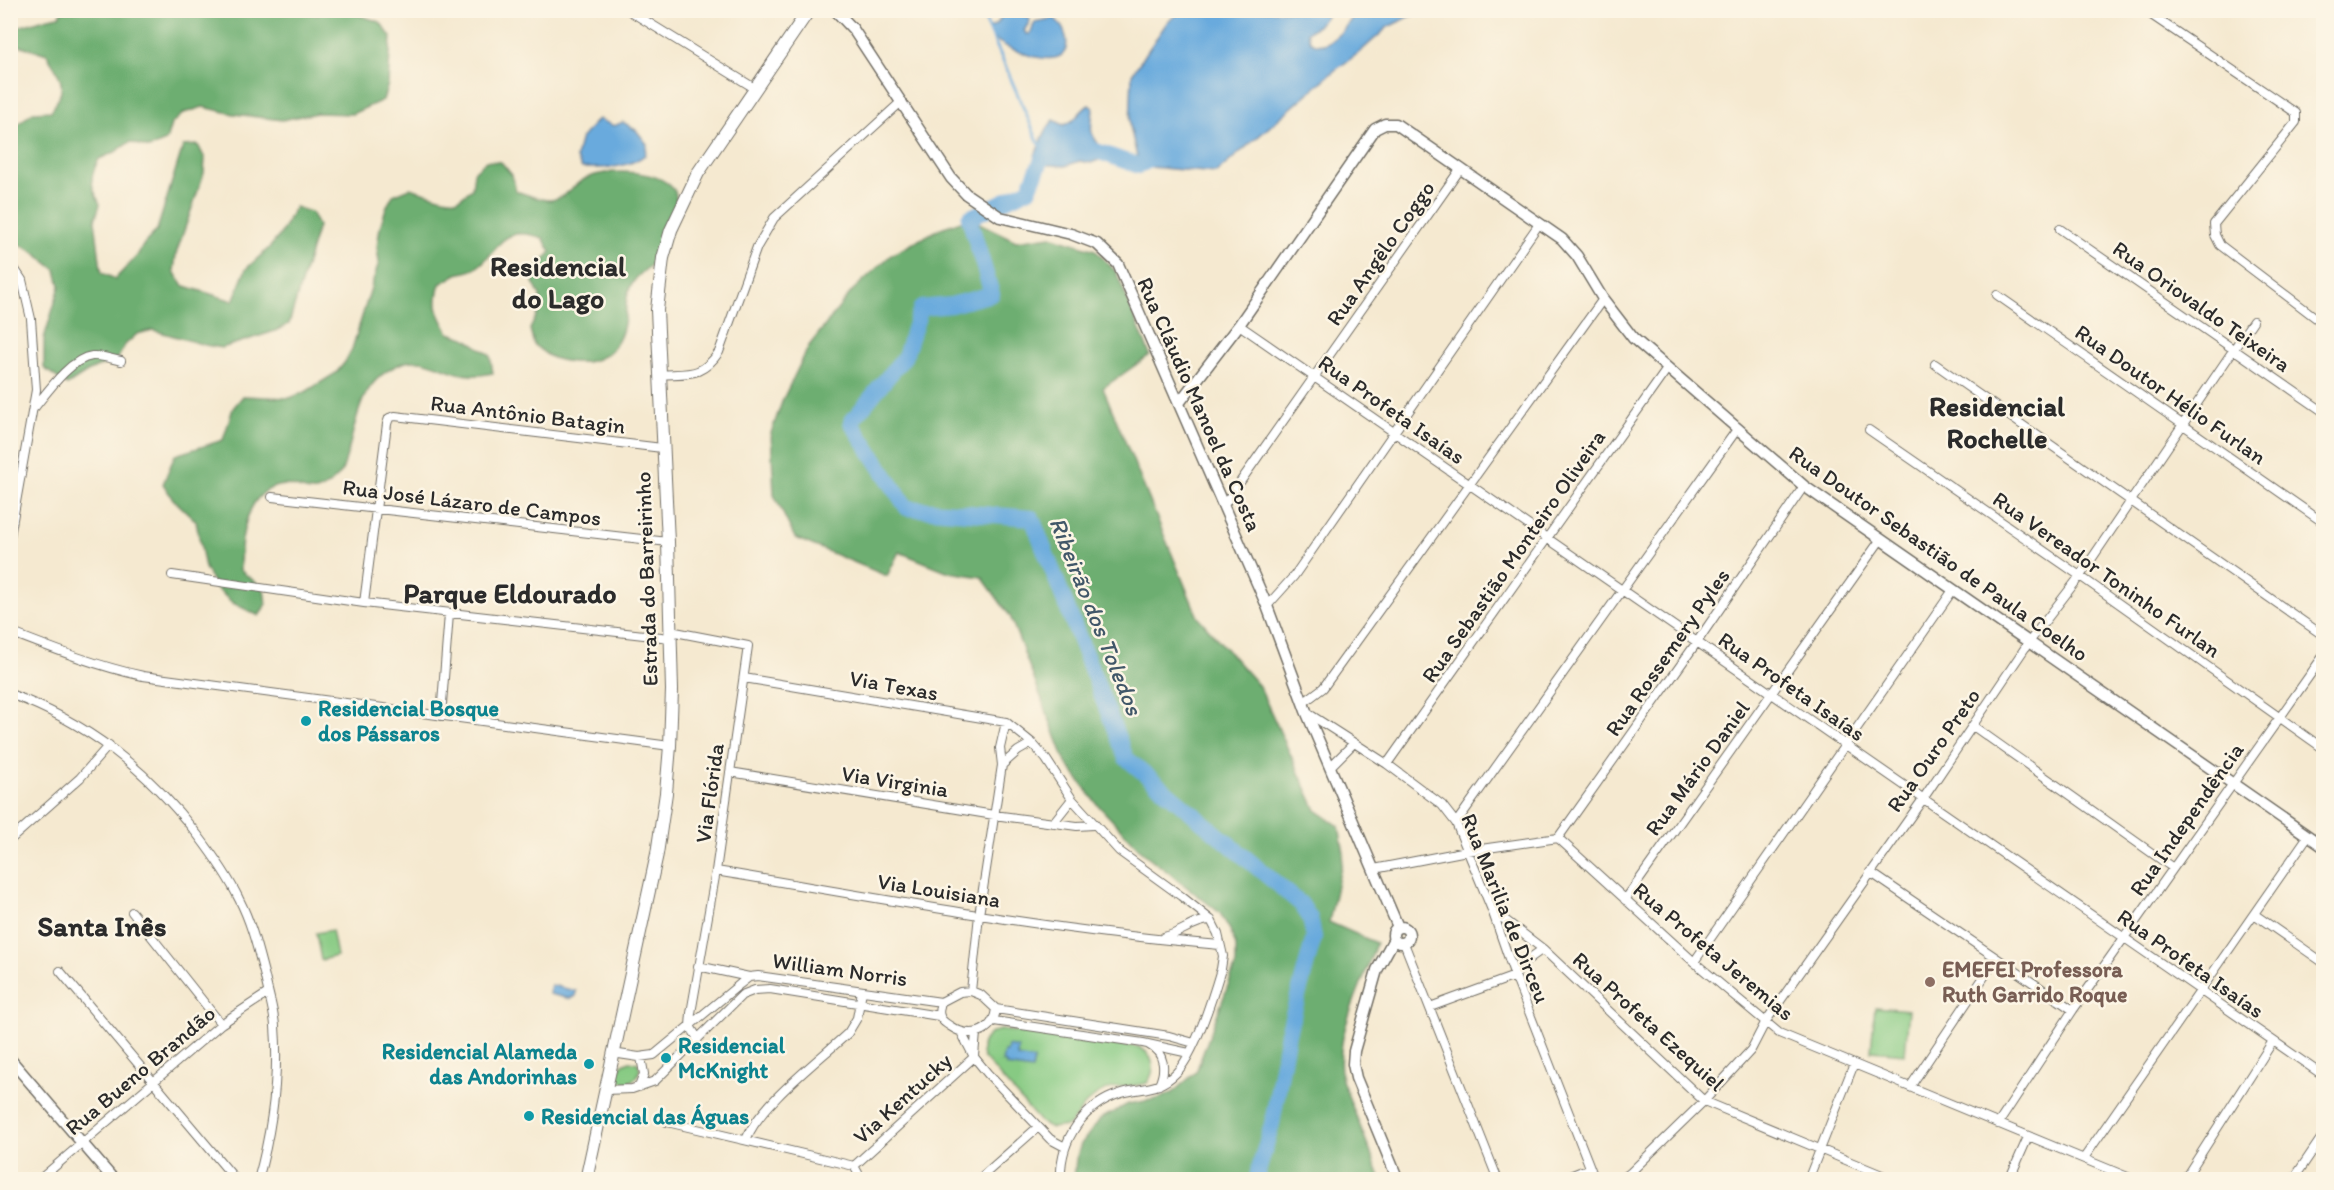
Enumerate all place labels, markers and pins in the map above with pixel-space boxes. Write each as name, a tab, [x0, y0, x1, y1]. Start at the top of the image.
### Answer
place label: Residencial Bosque dos Pássaros	[318, 695, 499, 747]
marker: Residencial Bosque dos Pássaros	[299, 714, 313, 728]
place label: EMEFEI Professora Ruth Garrido Roque	[1942, 956, 2127, 1008]
marker: EMEFEI Professora Ruth Garrido Roque	[1923, 975, 1937, 989]
place label: Residencial McKnight	[678, 1032, 786, 1084]
place label: Residencial Alameda das Andorinhas	[382, 1038, 577, 1090]
marker: Residencial McKnight	[659, 1051, 673, 1065]
marker: Residencial Alameda das Andorinhas	[582, 1057, 596, 1071]
place label: Residencial das Águas	[541, 1103, 749, 1130]
marker: Residencial das Águas	[522, 1109, 536, 1123]

